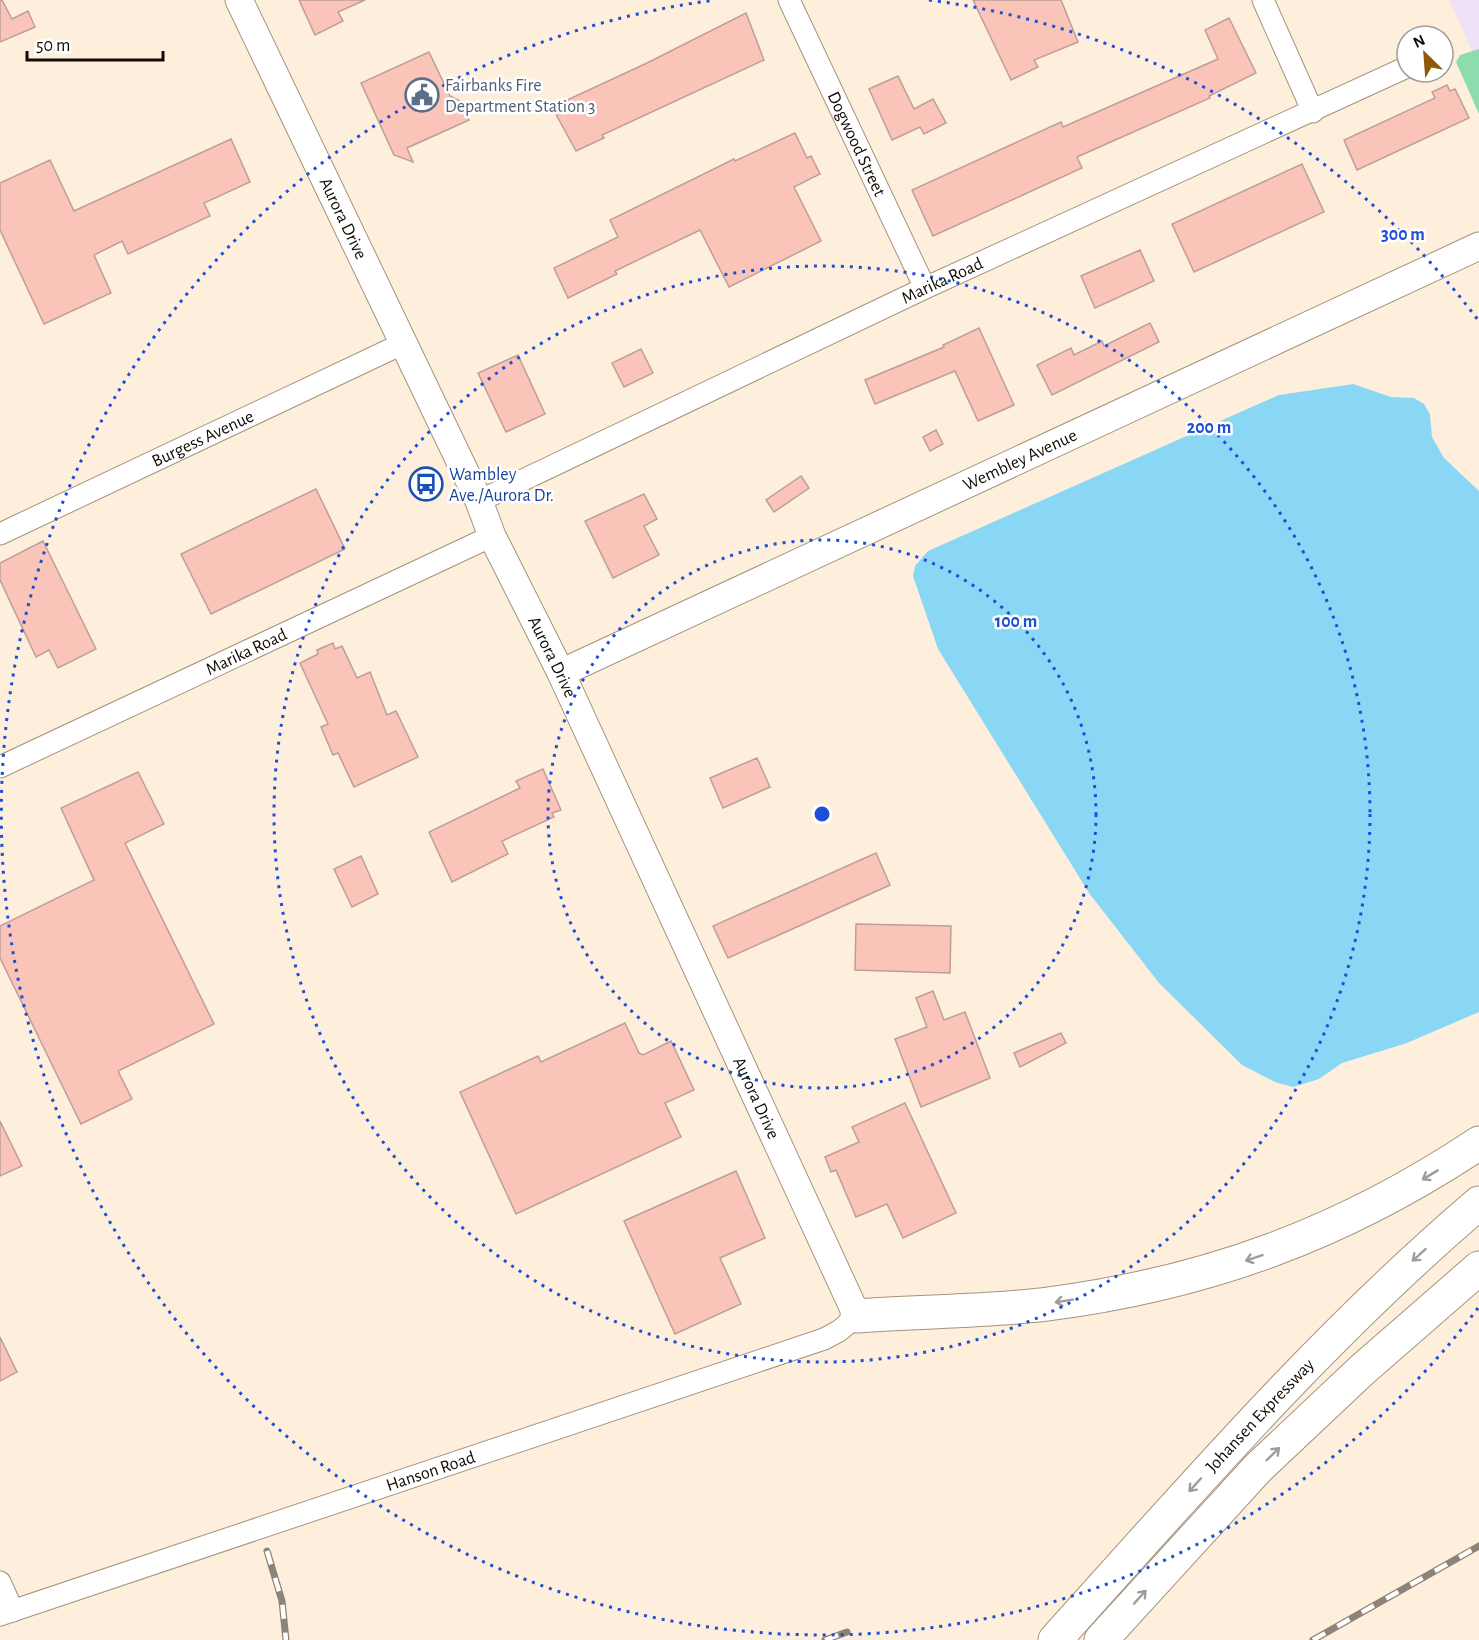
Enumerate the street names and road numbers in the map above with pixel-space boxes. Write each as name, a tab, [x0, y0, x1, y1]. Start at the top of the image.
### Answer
street label: Dogwood Street	[824, 89, 888, 200]
street label: Aurora Drive	[316, 175, 370, 262]
street label: Marika Road	[899, 255, 986, 308]
street label: Burgess Avenue	[149, 407, 257, 471]
street label: Wembley Avenue	[961, 426, 1080, 495]
street label: Aurora Drive	[524, 614, 579, 701]
street label: Marika Road	[203, 626, 290, 679]
street label: Aurora Drive	[729, 1055, 782, 1142]
street label: Johansen Expressway	[1203, 1355, 1318, 1476]
street label: Hanson Road	[384, 1448, 478, 1495]

